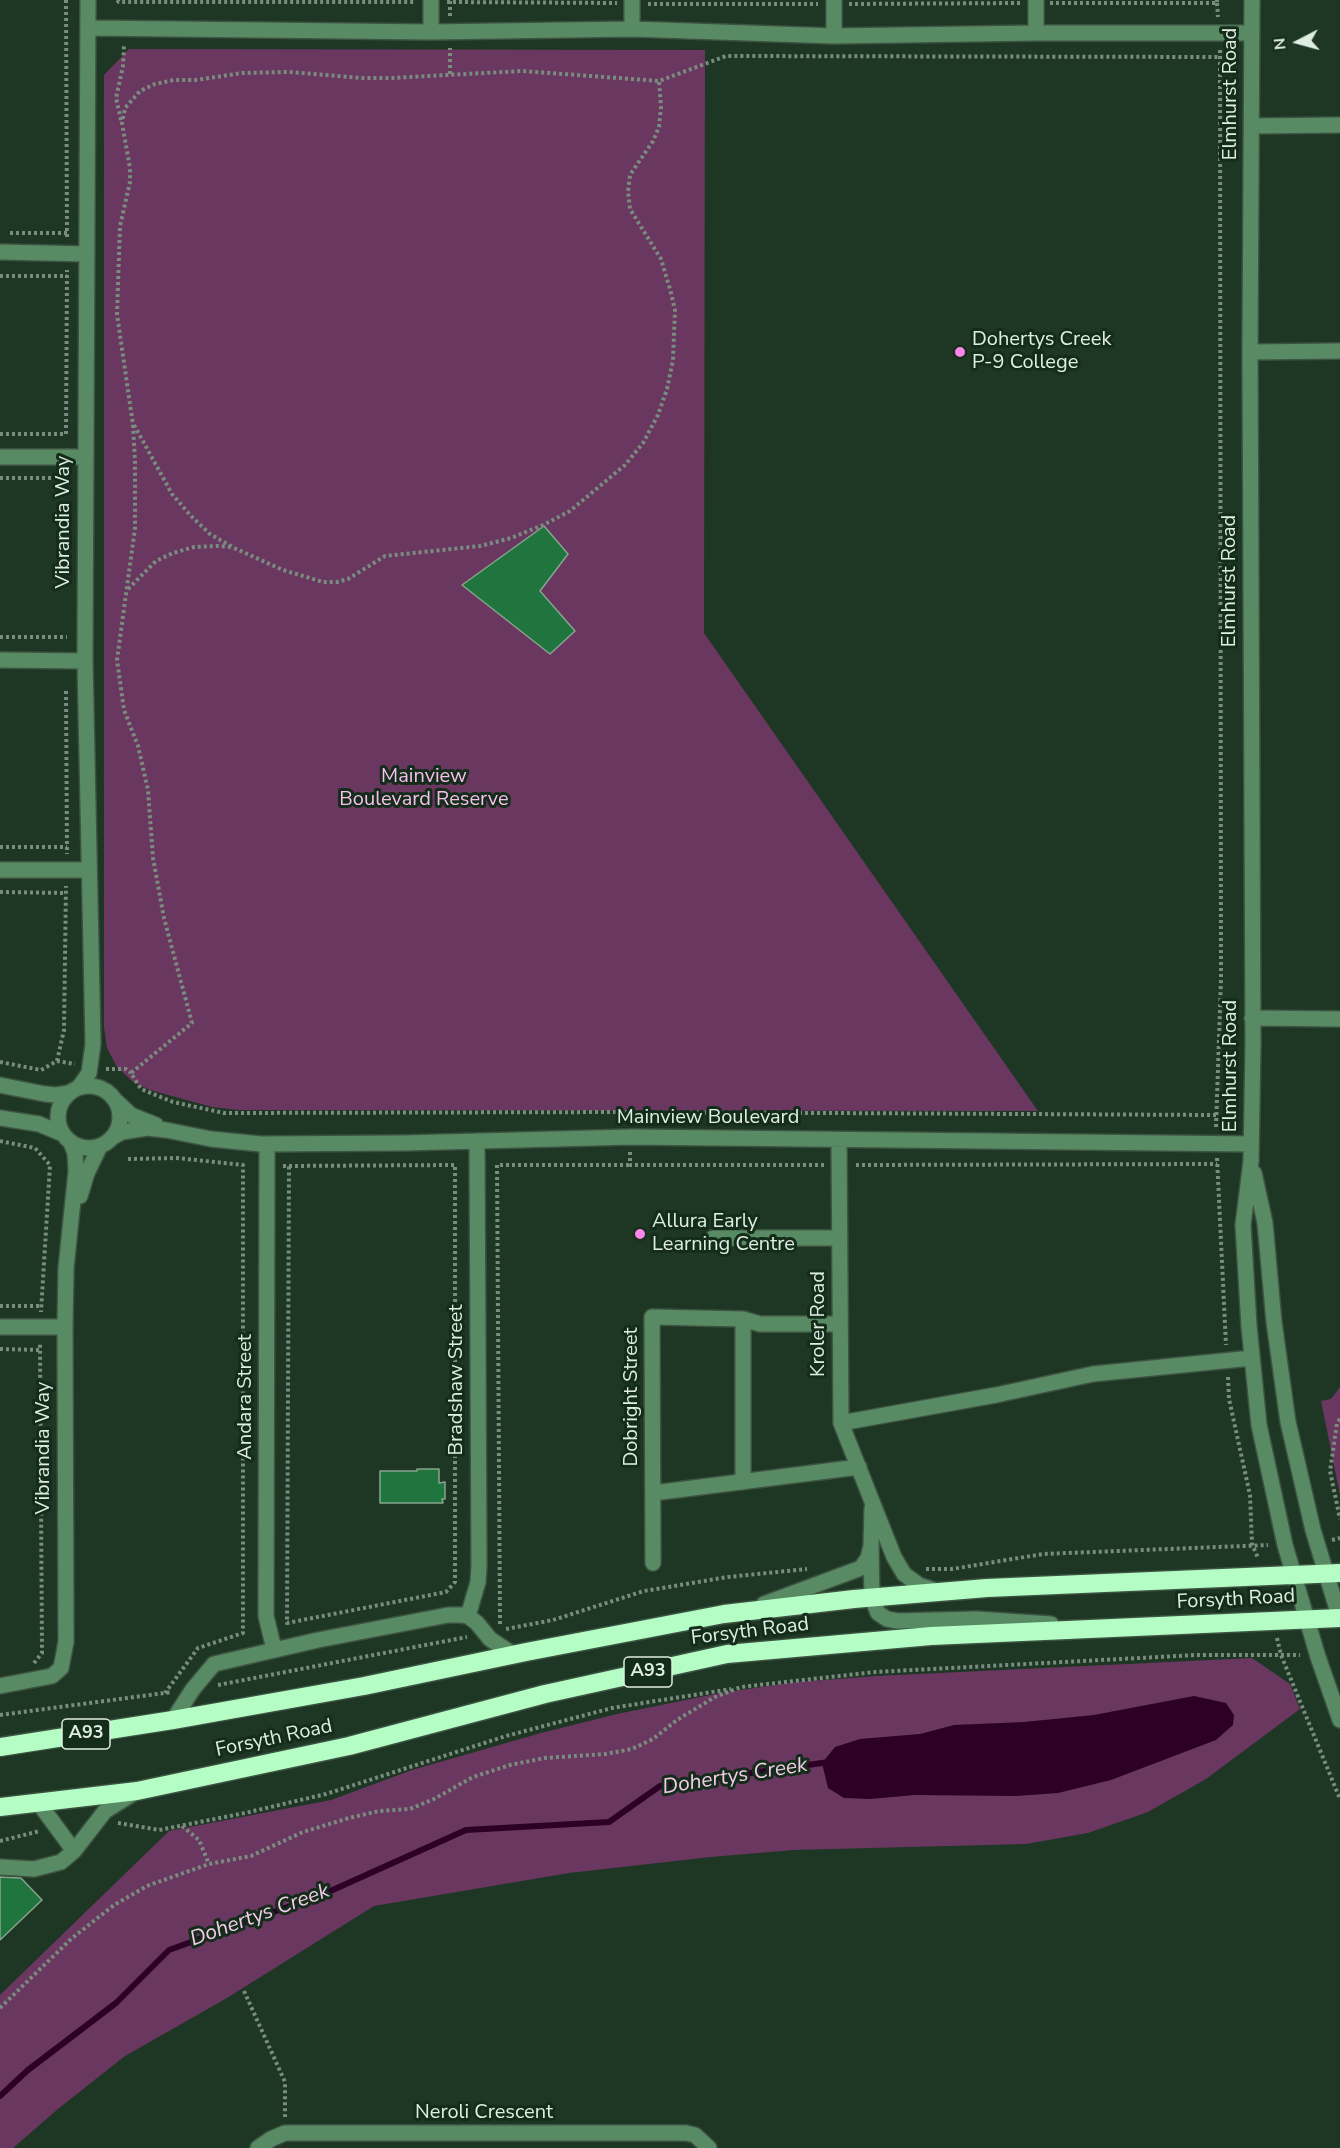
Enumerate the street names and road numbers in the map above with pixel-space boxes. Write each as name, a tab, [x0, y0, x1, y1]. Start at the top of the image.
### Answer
street label: Elmhurst Road	[1219, 28, 1243, 160]
street label: Vibrandia Way	[52, 456, 76, 588]
street label: Elmhurst Road	[1218, 515, 1242, 647]
street label: Elmhurst Road	[1219, 1000, 1243, 1132]
street label: Mainview Boulevard	[617, 1106, 799, 1130]
street label: Kroler Road	[807, 1271, 831, 1377]
street label: Bradshaw Street	[445, 1305, 469, 1455]
street label: Dobright Street	[620, 1327, 644, 1467]
street label: Andara Street	[234, 1334, 258, 1460]
street label: Vibrandia Way	[32, 1382, 56, 1514]
street label: Forsyth Road	[1176, 1585, 1296, 1615]
street label: Forsyth Road	[690, 1613, 810, 1651]
road number: A93	[624, 1657, 672, 1687]
street label: Forsyth Road	[213, 1715, 335, 1763]
road number: A93	[62, 1719, 110, 1749]
street label: Neroli Crescent	[415, 2101, 553, 2125]

